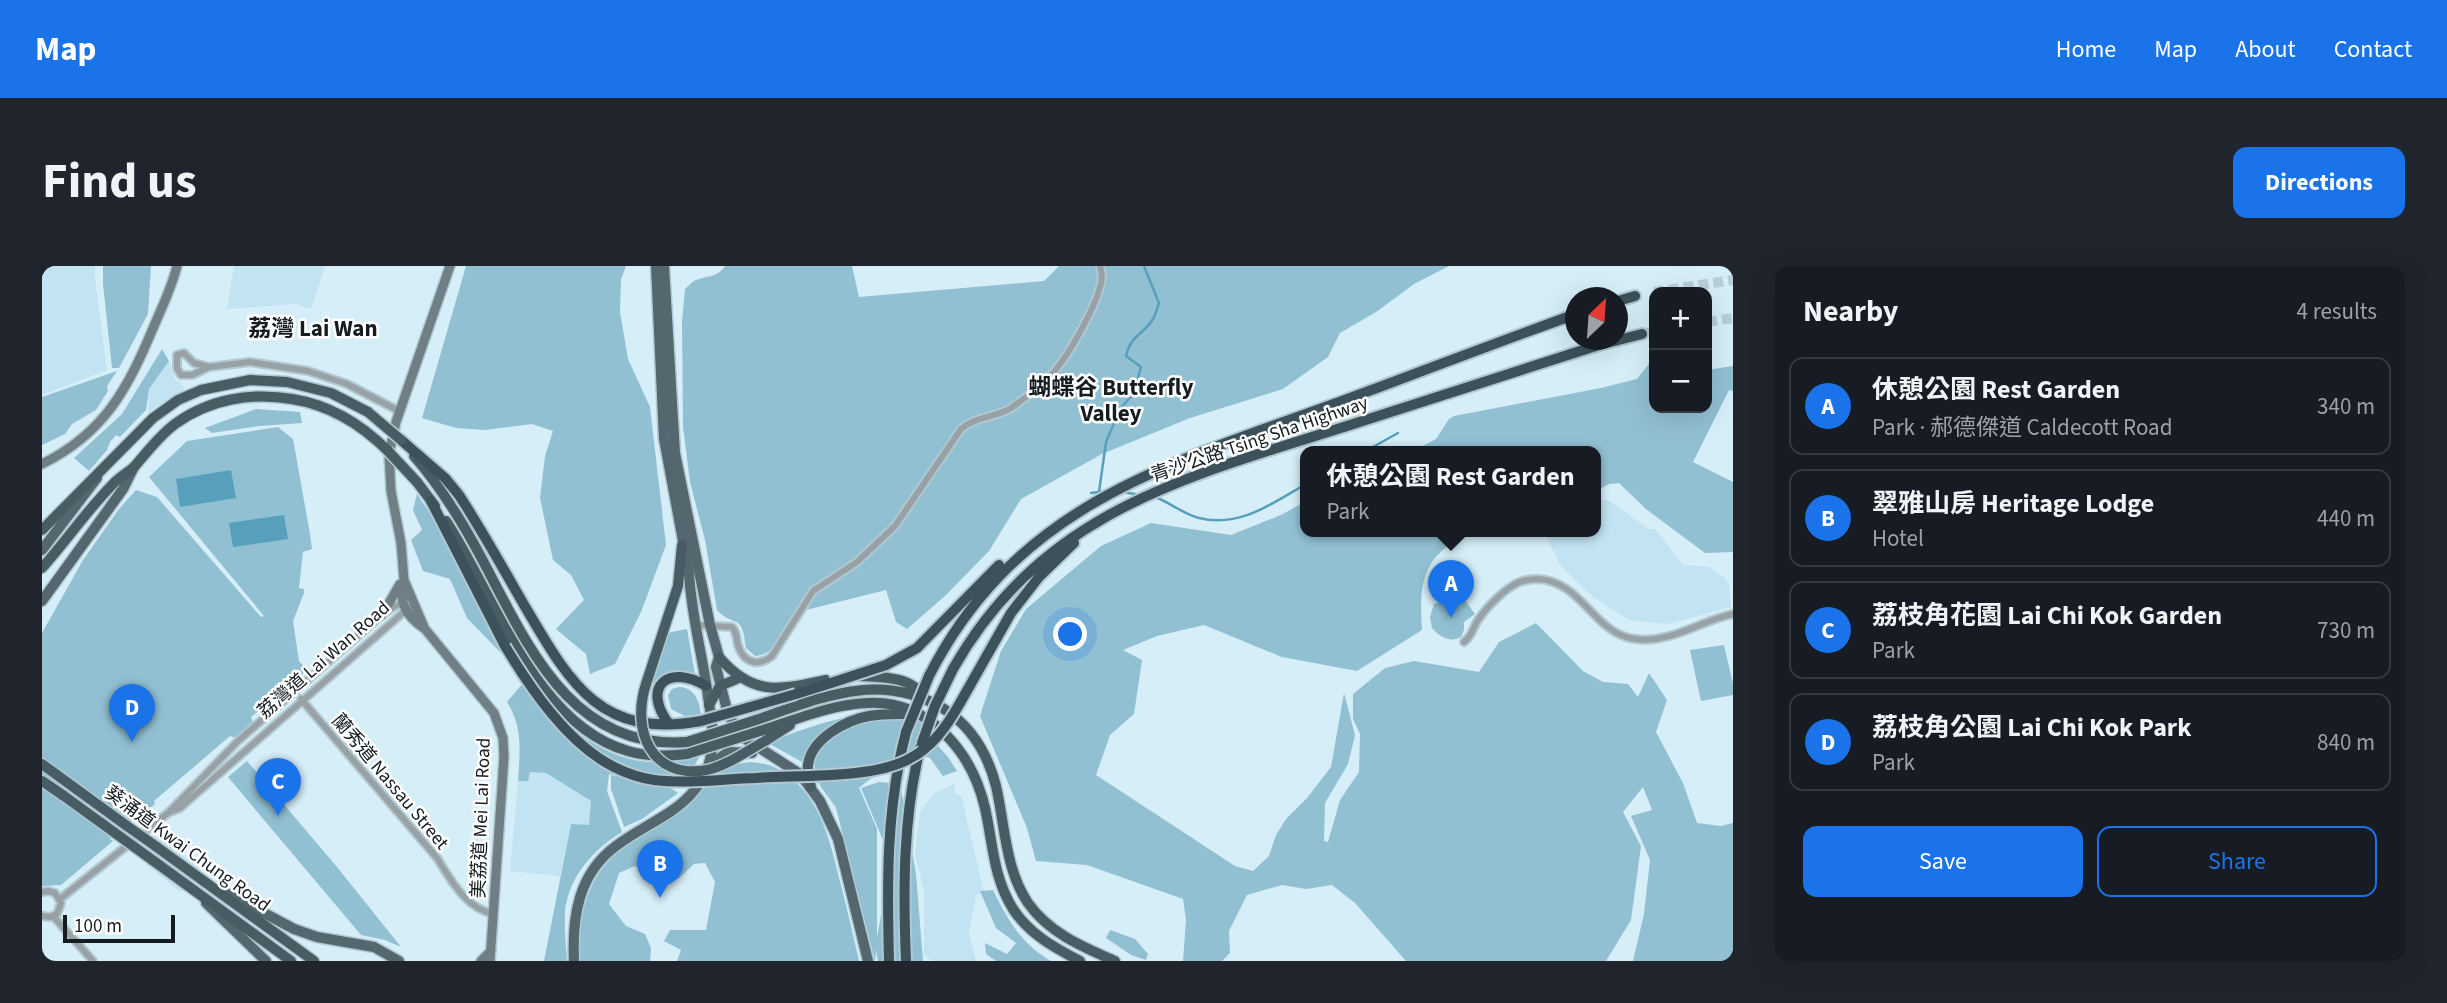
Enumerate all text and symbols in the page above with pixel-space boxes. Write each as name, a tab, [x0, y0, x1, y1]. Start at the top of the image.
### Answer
text: Map	[35, 26, 96, 73]
text: Home	[2056, 32, 2116, 67]
text: Map	[2154, 32, 2197, 67]
text: About	[2235, 32, 2296, 67]
text: Contact	[2334, 32, 2412, 67]
text: Find us	[42, 147, 197, 217]
button: Directions	[2233, 147, 2405, 218]
north arrow	[1565, 287, 1628, 350]
map controls	[1649, 287, 1712, 413]
button: +	[1649, 287, 1712, 350]
text: Nearby	[1803, 290, 1898, 333]
text: 4 results	[2297, 295, 2377, 328]
district label: 荔灣 Lai Wan	[248, 312, 378, 345]
button: −	[1649, 350, 1712, 413]
district label: 蝴蝶谷 Butterfly Valley	[1029, 371, 1193, 430]
text: 休憩公園 Rest Garden	[1872, 371, 2120, 408]
street label: 青沙公路 Tsing Sha Highway	[1147, 389, 1372, 489]
text: A	[1821, 390, 1835, 423]
text: 340 m	[2317, 390, 2375, 423]
text: Park · 郝德傑道 Caldecott Road	[1872, 411, 2172, 444]
popup	[1300, 446, 1601, 537]
text: 休憩公園 Rest Garden	[1326, 458, 1575, 495]
text: 翠雅山房 Heritage Lodge	[1872, 485, 2154, 522]
text: Park	[1326, 495, 1369, 528]
text: B	[1821, 502, 1835, 535]
text: 440 m	[2317, 502, 2375, 535]
text: Hotel	[1872, 522, 1924, 555]
pin: A	[1428, 560, 1474, 618]
street label: 荔灣道 Lai Wan Road	[252, 595, 396, 725]
text: 荔枝角花園 Lai Chi Kok Garden	[1872, 597, 2222, 634]
text: C	[1821, 614, 1835, 647]
text: 730 m	[2317, 614, 2375, 647]
your location	[1053, 617, 1087, 651]
text: Park	[1872, 634, 1915, 667]
pin: D	[109, 684, 155, 742]
street label: 蘭秀道 Nassau Street	[325, 708, 455, 856]
text: 荔枝角公園 Lai Chi Kok Park	[1872, 709, 2191, 746]
text: D	[1821, 726, 1835, 759]
text: 840 m	[2317, 726, 2375, 759]
street label: 美荔道 Mei Lai Road	[465, 737, 498, 899]
text: Park	[1872, 746, 1915, 779]
pin: C	[255, 758, 301, 816]
street label: 葵涌道 Kwai Chung Road	[99, 780, 276, 919]
button: Save	[1803, 826, 2083, 897]
button: Share	[2097, 826, 2377, 897]
pin: B	[637, 840, 683, 898]
scale bar	[63, 912, 175, 944]
text: 100 m	[74, 913, 122, 940]

